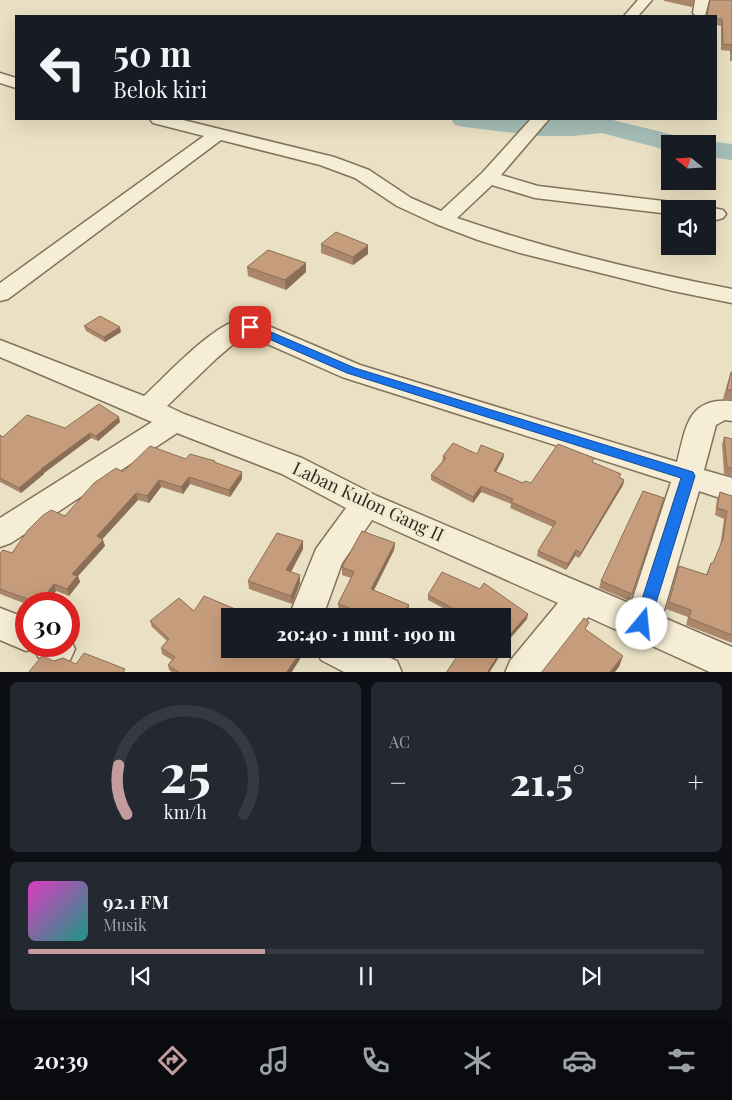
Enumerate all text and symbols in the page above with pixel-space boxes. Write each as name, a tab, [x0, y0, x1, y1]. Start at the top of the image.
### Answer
text: 50 m	[113, 29, 191, 76]
icon: left	[30, 35, 95, 100]
text: Belok kiri	[113, 74, 207, 104]
north arrow	[661, 135, 716, 190]
map controls	[661, 135, 716, 255]
button: sound	[661, 200, 716, 255]
pin	[229, 306, 271, 348]
icon: arrive	[236, 313, 264, 341]
street label: Laban Kulon Gang II	[289, 455, 448, 547]
speed limit sign: 30	[15, 592, 80, 657]
position arrow	[615, 597, 667, 649]
text: 20:40 · 1 mnt · 190 m	[277, 620, 455, 646]
text: AC	[389, 731, 410, 752]
text: 25	[160, 737, 211, 806]
text: 21.5°	[510, 755, 585, 806]
text: −	[389, 763, 407, 800]
text: +	[688, 763, 704, 800]
text: km/h	[164, 800, 207, 823]
text: 92.1 FM	[103, 888, 169, 914]
text: Musik	[103, 914, 147, 935]
icon: previous	[127, 962, 155, 990]
icon: pause	[352, 962, 380, 990]
icon: next	[577, 962, 605, 990]
icon: directions	[155, 1043, 190, 1078]
icon: music	[257, 1043, 292, 1078]
icon: phone	[358, 1043, 393, 1078]
icon: climate	[460, 1043, 495, 1078]
icon: car	[562, 1043, 597, 1078]
icon: filters	[664, 1043, 699, 1078]
text: 20:39	[33, 1045, 88, 1075]

